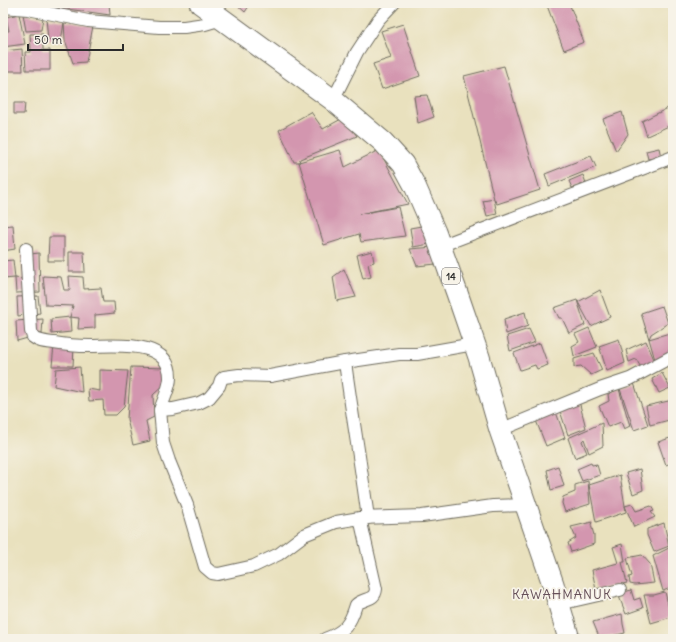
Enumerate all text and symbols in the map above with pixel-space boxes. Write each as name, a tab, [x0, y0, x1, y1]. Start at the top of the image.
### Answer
scale bar	[28, 26, 123, 52]
text: 50 m	[34, 32, 63, 47]
road number: 14	[442, 268, 460, 284]
district label: KAWAHMANUK	[512, 586, 612, 603]

